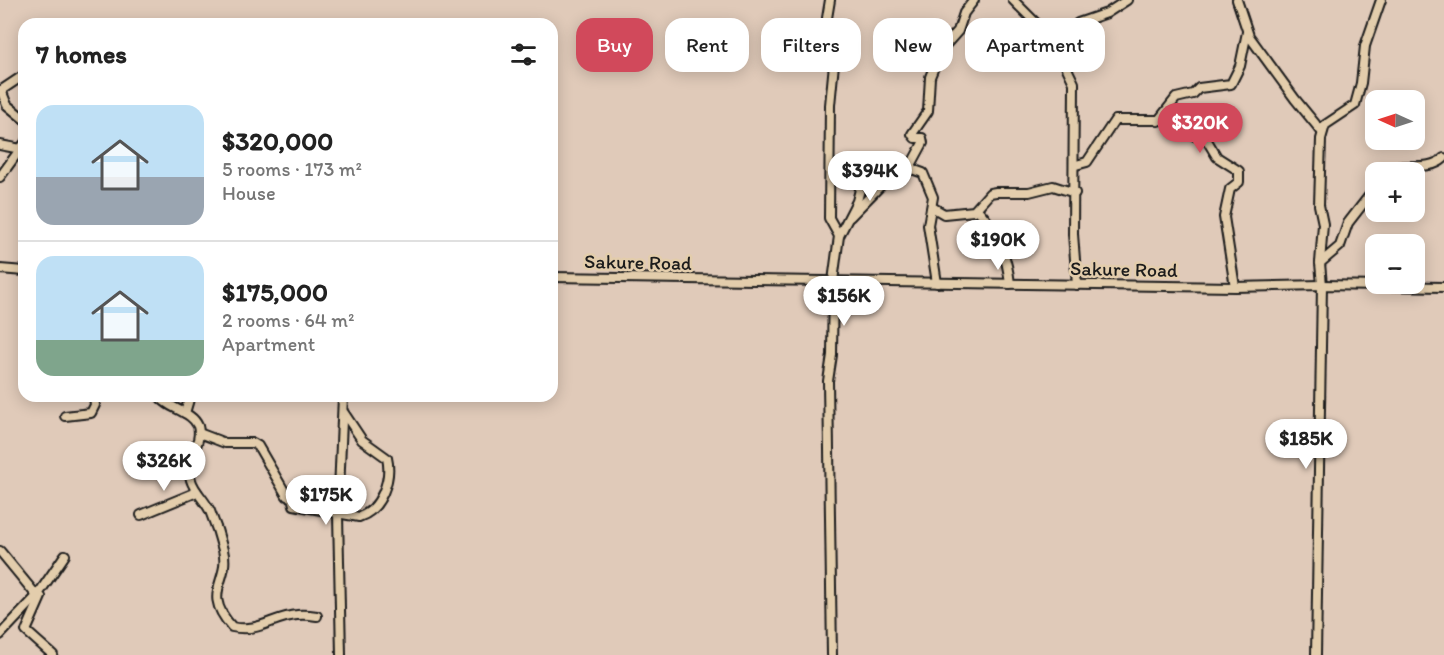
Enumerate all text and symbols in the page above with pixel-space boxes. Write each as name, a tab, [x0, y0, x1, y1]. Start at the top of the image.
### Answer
chip: Buy	[576, 18, 653, 72]
chip: Rent	[665, 18, 749, 72]
chip: Filters	[761, 18, 861, 72]
chip: New	[873, 18, 953, 72]
chip: Apartment	[965, 18, 1105, 72]
text: 7 homes	[36, 38, 127, 70]
icon: filters	[507, 38, 540, 71]
north arrow	[1365, 90, 1425, 150]
map controls	[1365, 90, 1425, 294]
pin: $320K	[1158, 103, 1242, 154]
text: $320K	[1172, 110, 1228, 134]
text: $320,000	[222, 125, 333, 157]
icon: home	[84, 129, 156, 201]
pin: $394K	[828, 151, 912, 202]
text: 5 rooms · 173 m²	[222, 157, 362, 181]
text: $394K	[842, 158, 898, 182]
button: +	[1365, 162, 1425, 222]
text: House	[222, 181, 276, 205]
pin: $190K	[956, 220, 1040, 271]
text: $190K	[971, 227, 1025, 251]
button: −	[1365, 234, 1425, 294]
street label: Sakure Road	[584, 249, 692, 275]
street label: Sakure Road	[1070, 256, 1178, 282]
text: $175,000	[222, 276, 328, 308]
pin: $156K	[802, 276, 886, 327]
icon: home	[84, 280, 156, 352]
text: $156K	[817, 283, 871, 307]
text: 2 rooms · 64 m²	[222, 308, 354, 332]
text: Apartment	[222, 332, 315, 356]
pin: $185K	[1264, 419, 1348, 470]
text: $185K	[1279, 426, 1333, 450]
pin: $326K	[122, 441, 206, 492]
text: $326K	[137, 448, 191, 472]
pin: $175K	[284, 475, 368, 526]
text: $175K	[300, 482, 352, 506]

